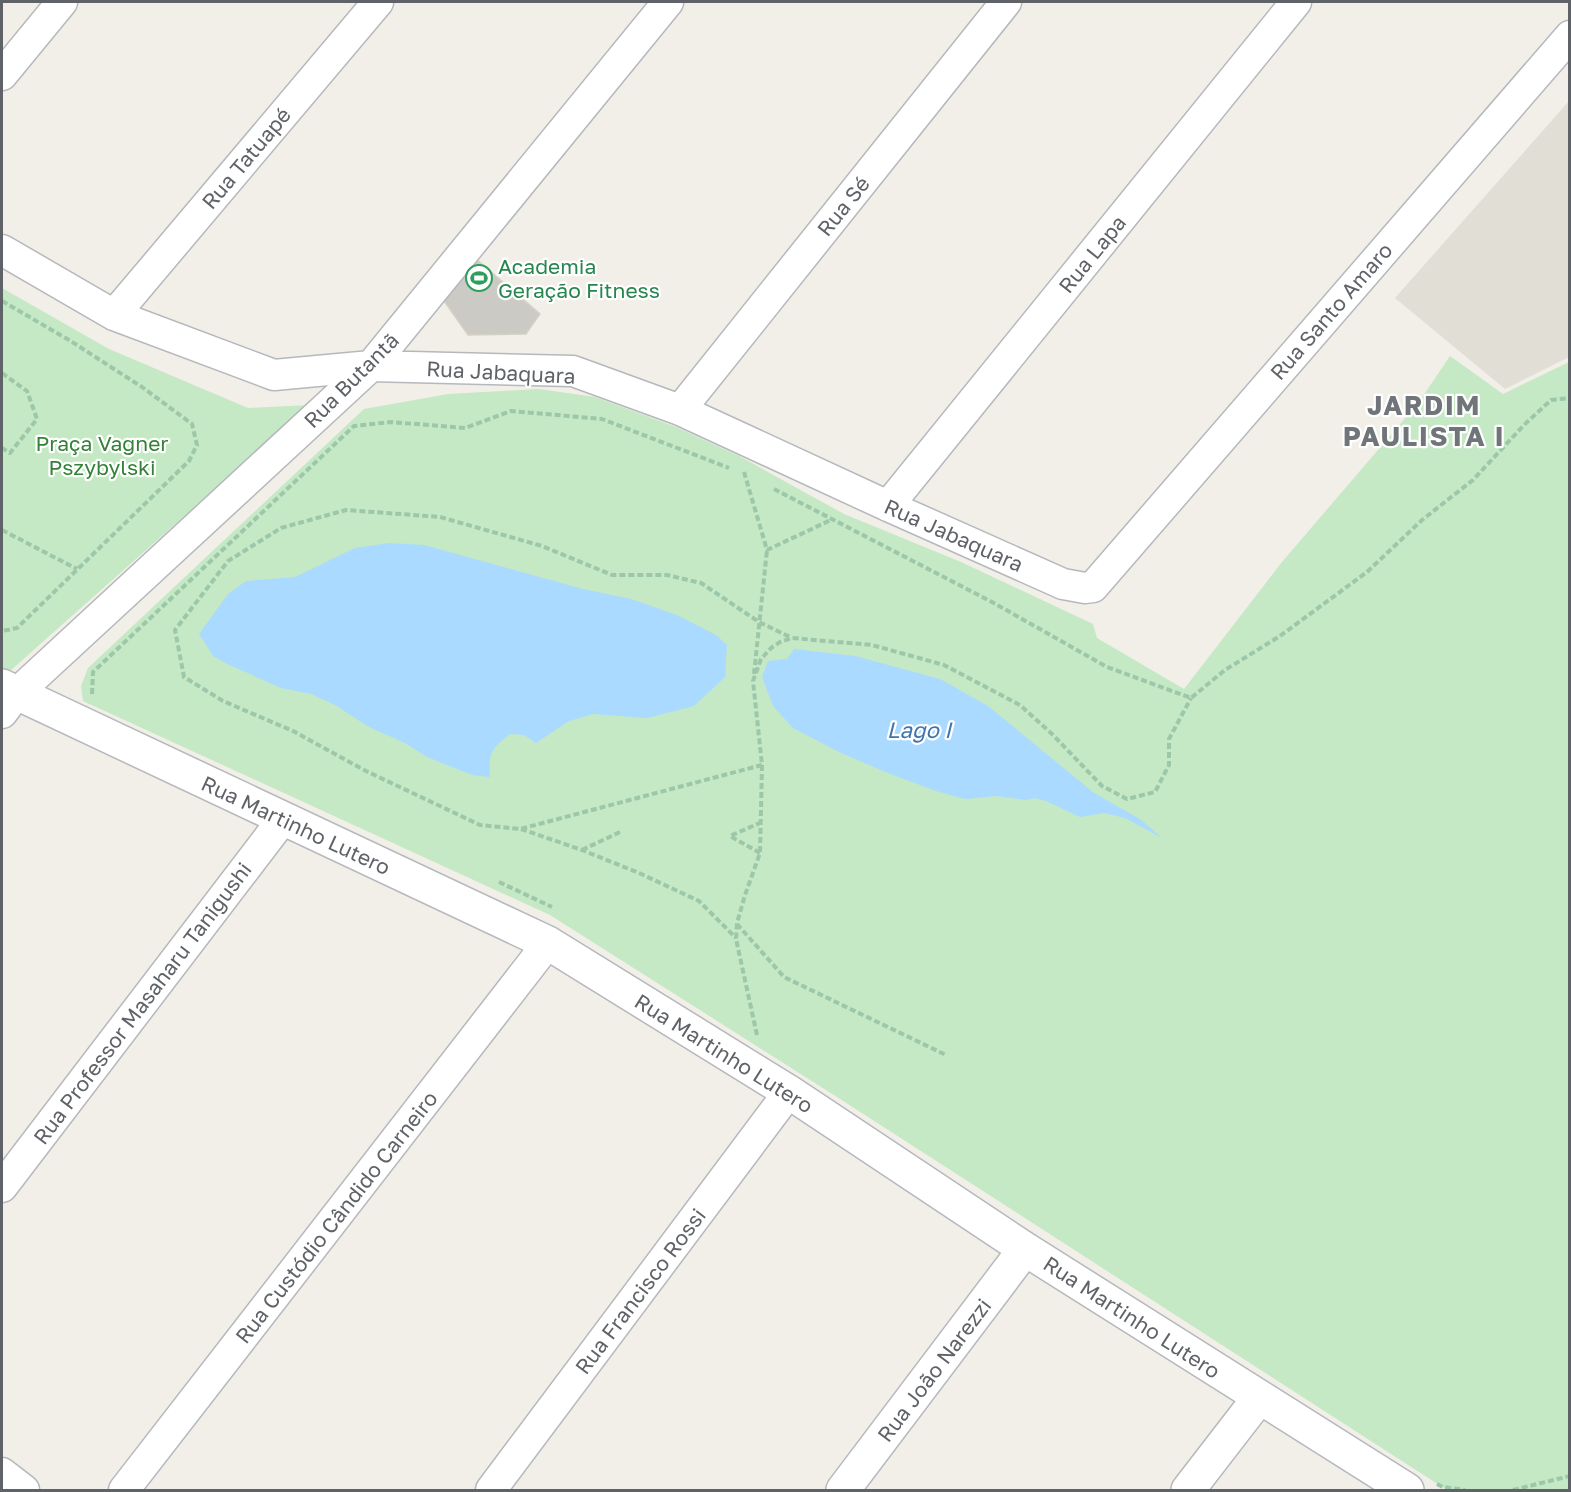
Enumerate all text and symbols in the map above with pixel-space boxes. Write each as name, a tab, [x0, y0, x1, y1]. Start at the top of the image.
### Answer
street label: Rua Tatuapé	[196, 102, 296, 214]
street label: Rua Sé	[811, 171, 875, 241]
street label: Rua Lapa	[1053, 210, 1131, 298]
street label: Rua Santo Amaro	[1264, 237, 1398, 385]
place label: Academia Geração Fitness	[498, 253, 660, 303]
sports icon: Academia Geração Fitness	[464, 263, 494, 293]
street label: Rua Butantã	[298, 327, 404, 433]
street label: Rua Jabaquara	[426, 355, 576, 389]
district label: JARDIM PAULISTA I	[1343, 389, 1505, 452]
park label: Praça Vagner Pszybylski	[35, 430, 169, 480]
street label: Rua Jabaquara	[881, 493, 1027, 577]
water label: Lago I	[887, 716, 953, 743]
street label: Rua Martinho Lutero	[197, 770, 395, 880]
street label: Rua Professor Masaharu Tanigushi	[27, 857, 257, 1149]
street label: Rua Martinho Lutero	[630, 988, 818, 1118]
street label: Rua Custódio Cândido Carneiro	[229, 1086, 443, 1348]
street label: Rua Francisco Rossi	[569, 1203, 711, 1379]
street label: Rua Martinho Lutero	[1039, 1250, 1225, 1384]
street label: Rua João Narezzi	[872, 1293, 996, 1447]

